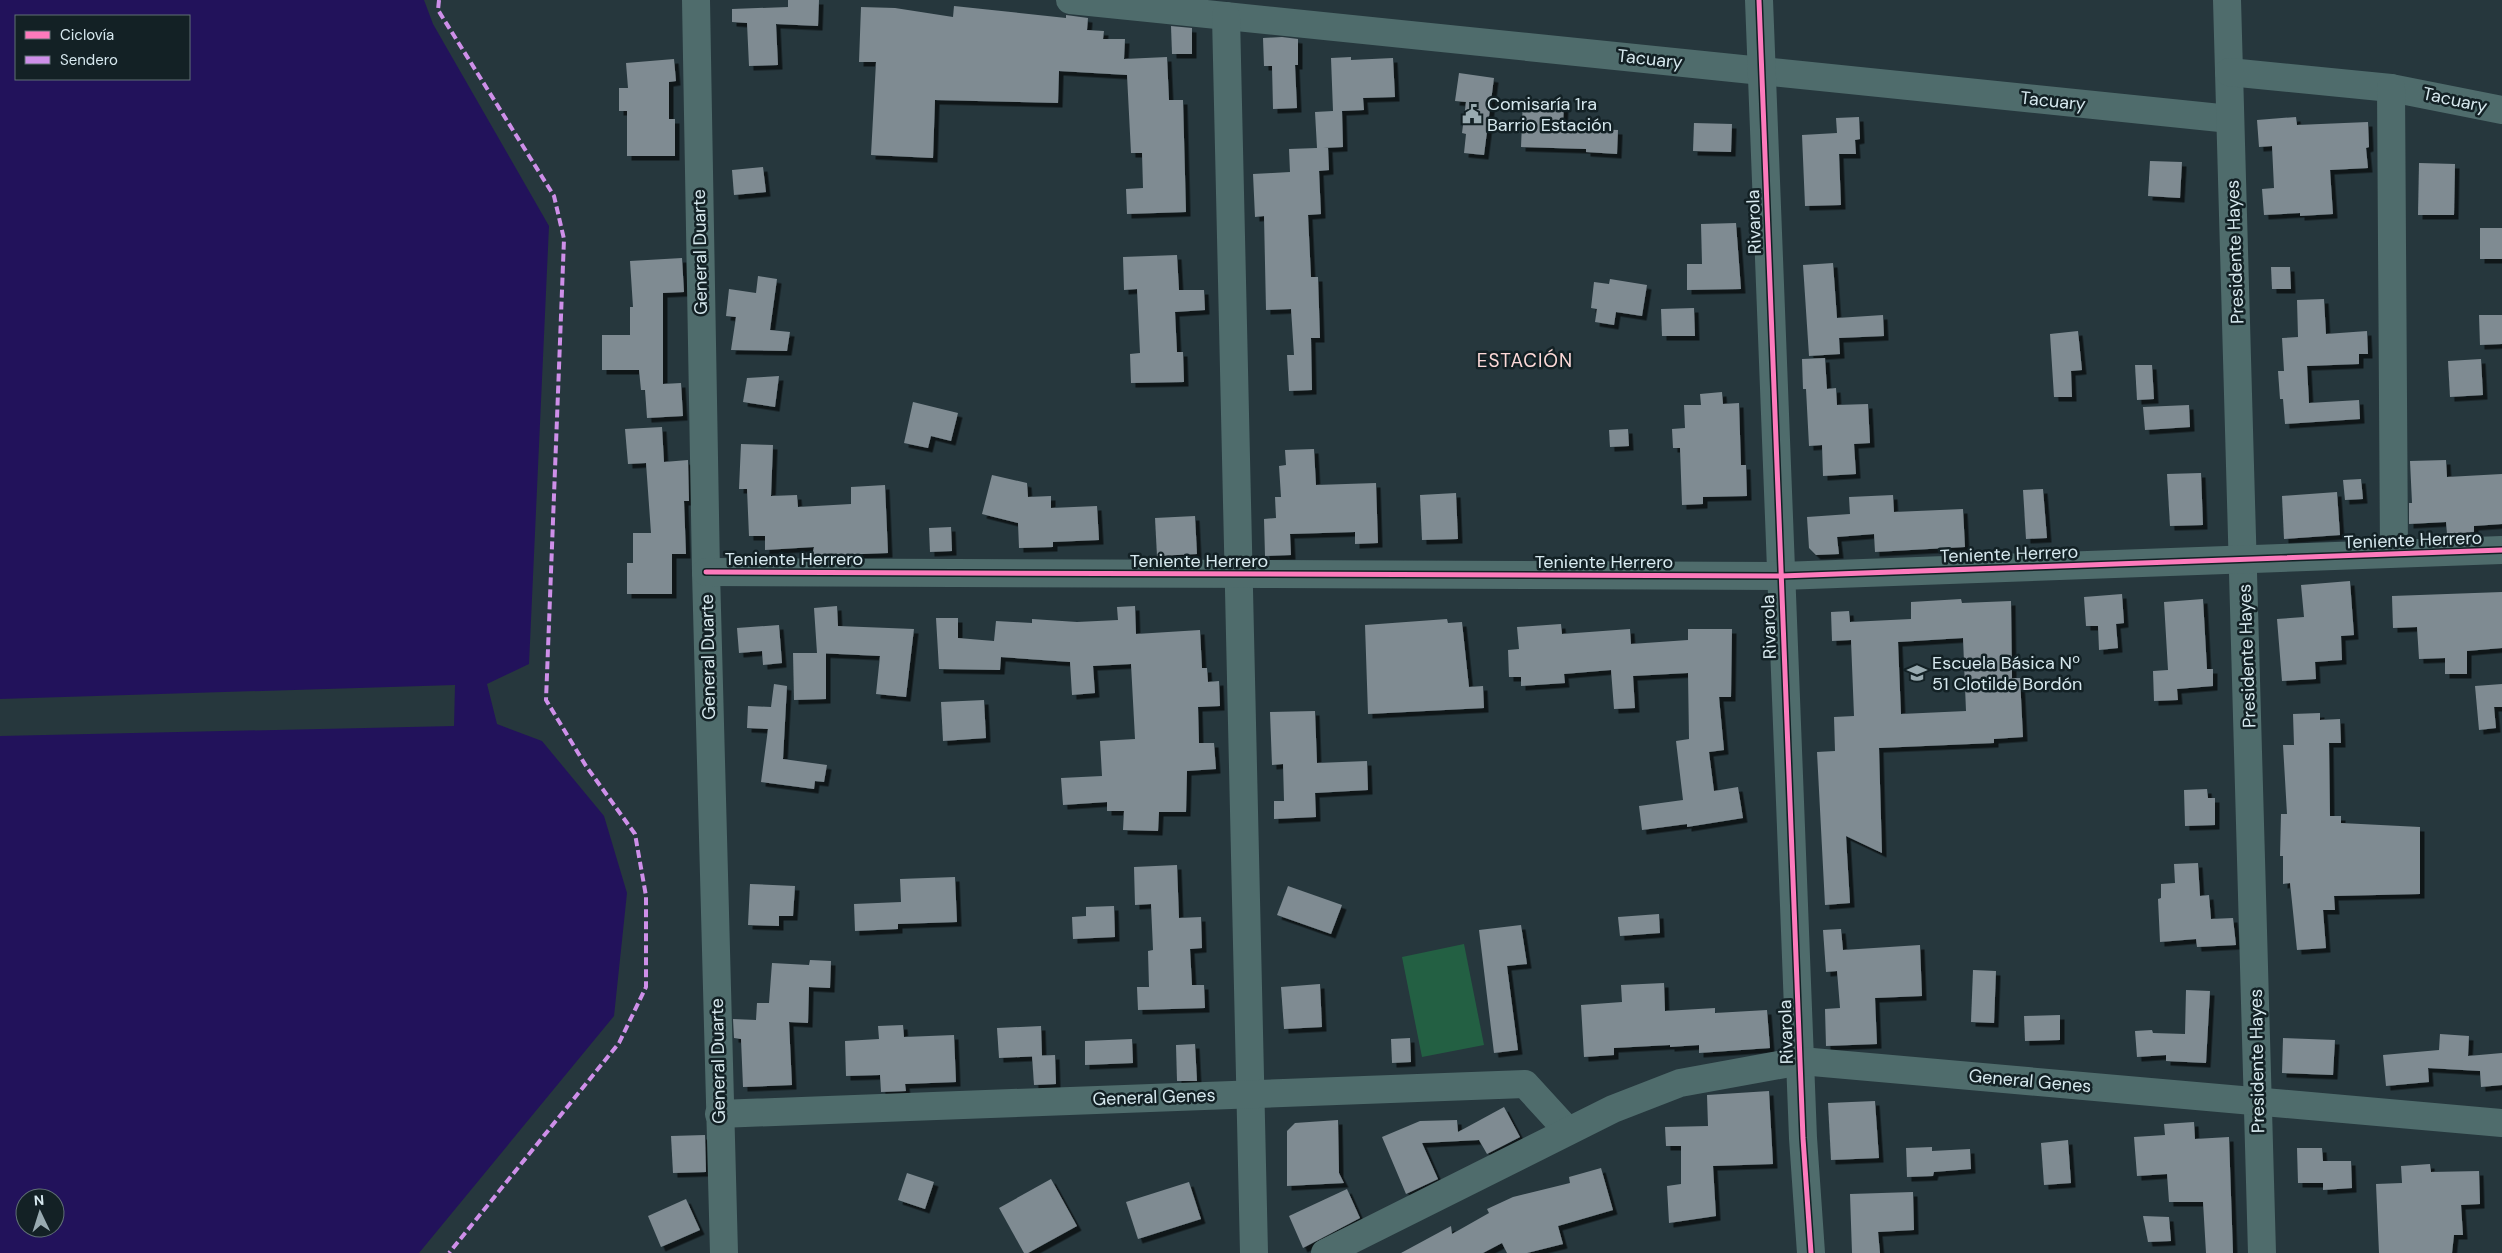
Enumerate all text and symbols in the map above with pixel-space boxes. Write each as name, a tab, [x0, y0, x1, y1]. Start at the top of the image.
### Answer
legend	[15, 15, 190, 80]
text: Ciclovía	[60, 25, 114, 45]
street label: Tacuary	[1616, 44, 1684, 74]
text: Sendero	[60, 50, 118, 70]
street label: Tacuary	[2420, 81, 2490, 119]
street label: Tacuary	[2019, 86, 2087, 116]
place label: Comisaría 1ra Barrio Estación	[1487, 92, 1612, 137]
public building icon: Comisaría 1ra Barrio Estación	[1461, 103, 1483, 125]
street label: Presidente Hayes	[2220, 180, 2250, 324]
street label: General Duarte	[687, 189, 713, 315]
street label: Rivarola	[1741, 189, 1767, 255]
district label: ESTACIÓN	[1477, 348, 1573, 373]
street label: Teniente Herrero	[2343, 526, 2483, 554]
street label: Teniente Herrero	[1939, 540, 2079, 568]
street label: Teniente Herrero	[725, 547, 863, 571]
street label: Teniente Herrero	[1130, 549, 1268, 573]
street label: Teniente Herrero	[1535, 550, 1673, 574]
street label: Presidente Hayes	[2232, 584, 2262, 728]
street label: General Duarte	[695, 594, 721, 720]
street label: Rivarola	[1756, 594, 1782, 660]
place label: Escuela Básica Nº 51 Clotilde Bordón	[1932, 651, 2082, 696]
school or university icon: Escuela Básica Nº 51 Clotilde Bordón	[1906, 662, 1928, 684]
street label: Presidente Hayes	[2244, 989, 2270, 1133]
street label: General Duarte	[705, 998, 731, 1124]
street label: Rivarola	[1773, 999, 1799, 1065]
street label: General Genes	[1968, 1064, 2092, 1098]
street label: General Genes	[1092, 1083, 1216, 1111]
north arrow	[15, 1188, 65, 1238]
text: N	[33, 1191, 45, 1209]

